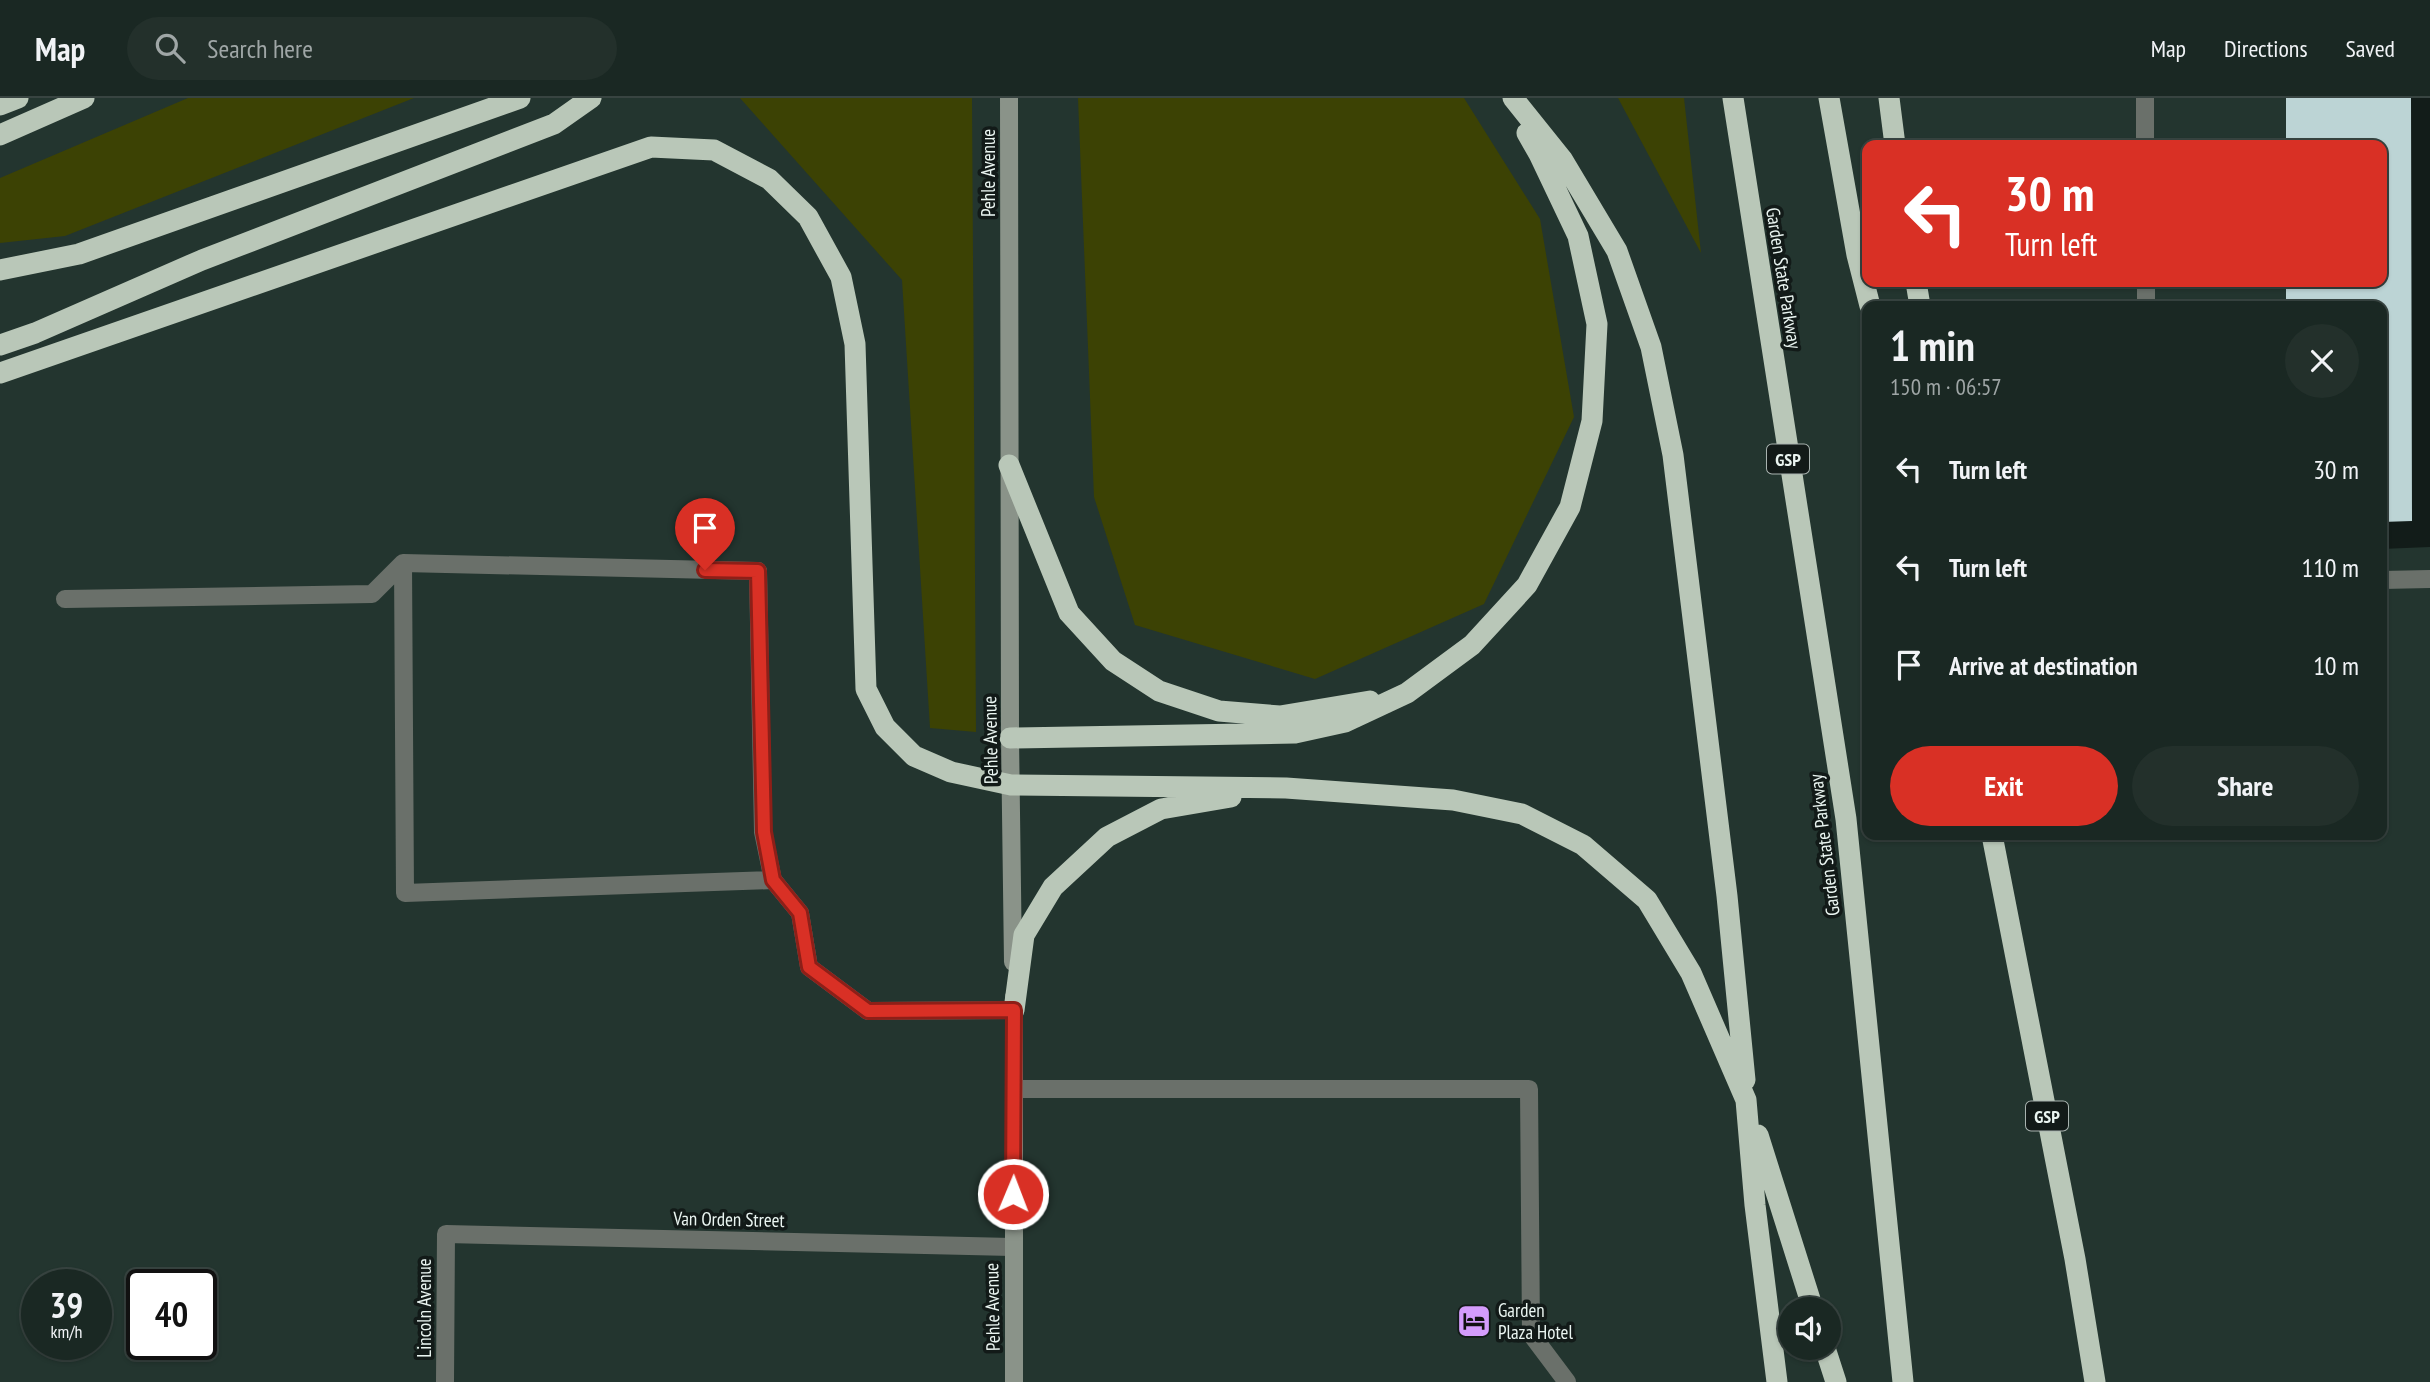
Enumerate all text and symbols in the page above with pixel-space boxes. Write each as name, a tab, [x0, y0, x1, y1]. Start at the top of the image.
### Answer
search box	[127, 17, 617, 80]
text: Map	[35, 27, 85, 70]
icon: search	[151, 29, 189, 67]
text: Search here	[207, 32, 313, 65]
text: Map	[2151, 33, 2186, 64]
text: Directions	[2224, 33, 2308, 64]
text: Saved	[2346, 33, 2395, 64]
street label: Pehle Avenue	[976, 129, 1000, 217]
text: 30 m	[2005, 161, 2094, 225]
icon: left	[1890, 168, 1981, 259]
street label: Garden State Parkway	[1761, 206, 1807, 351]
text: Turn left	[2005, 223, 2097, 265]
text: 1 min	[1890, 318, 1975, 373]
button: close	[2285, 324, 2359, 398]
text: 150 m · 06:57	[1890, 372, 2002, 401]
road number: GSP	[1767, 444, 1809, 474]
icon: left	[1890, 450, 1928, 488]
text: Turn left	[1949, 453, 2027, 486]
text: 30 m	[2313, 453, 2359, 486]
pin	[675, 498, 735, 570]
icon: arrive	[686, 509, 724, 547]
icon: left	[1890, 548, 1928, 586]
text: Turn left	[1949, 551, 2027, 584]
text: 110 m	[2301, 551, 2359, 584]
icon: arrive	[1890, 646, 1928, 684]
text: Arrive at destination	[1949, 649, 2138, 682]
text: 10 m	[2313, 649, 2359, 682]
street label: Pehle Avenue	[977, 696, 1003, 784]
button: Exit	[1890, 746, 2118, 826]
button: Share	[2132, 746, 2359, 826]
street label: Garden State Parkway	[1803, 772, 1845, 917]
road number: GSP	[2026, 1101, 2068, 1130]
position arrow	[976, 1157, 1050, 1231]
street label: Van Orden Street	[672, 1206, 786, 1232]
street label: Lincoln Avenue	[412, 1258, 436, 1358]
street label: Pehle Avenue	[979, 1263, 1005, 1351]
speed limit sign: 40	[126, 1269, 217, 1360]
text: 39	[50, 1282, 83, 1328]
map controls	[1778, 1297, 1841, 1360]
button: sound	[1778, 1297, 1841, 1360]
place label: Garden Plaza Hotel	[1498, 1298, 1573, 1344]
hotel icon: Garden Plaza Hotel	[1455, 1302, 1493, 1340]
text: km/h	[51, 1320, 82, 1343]

